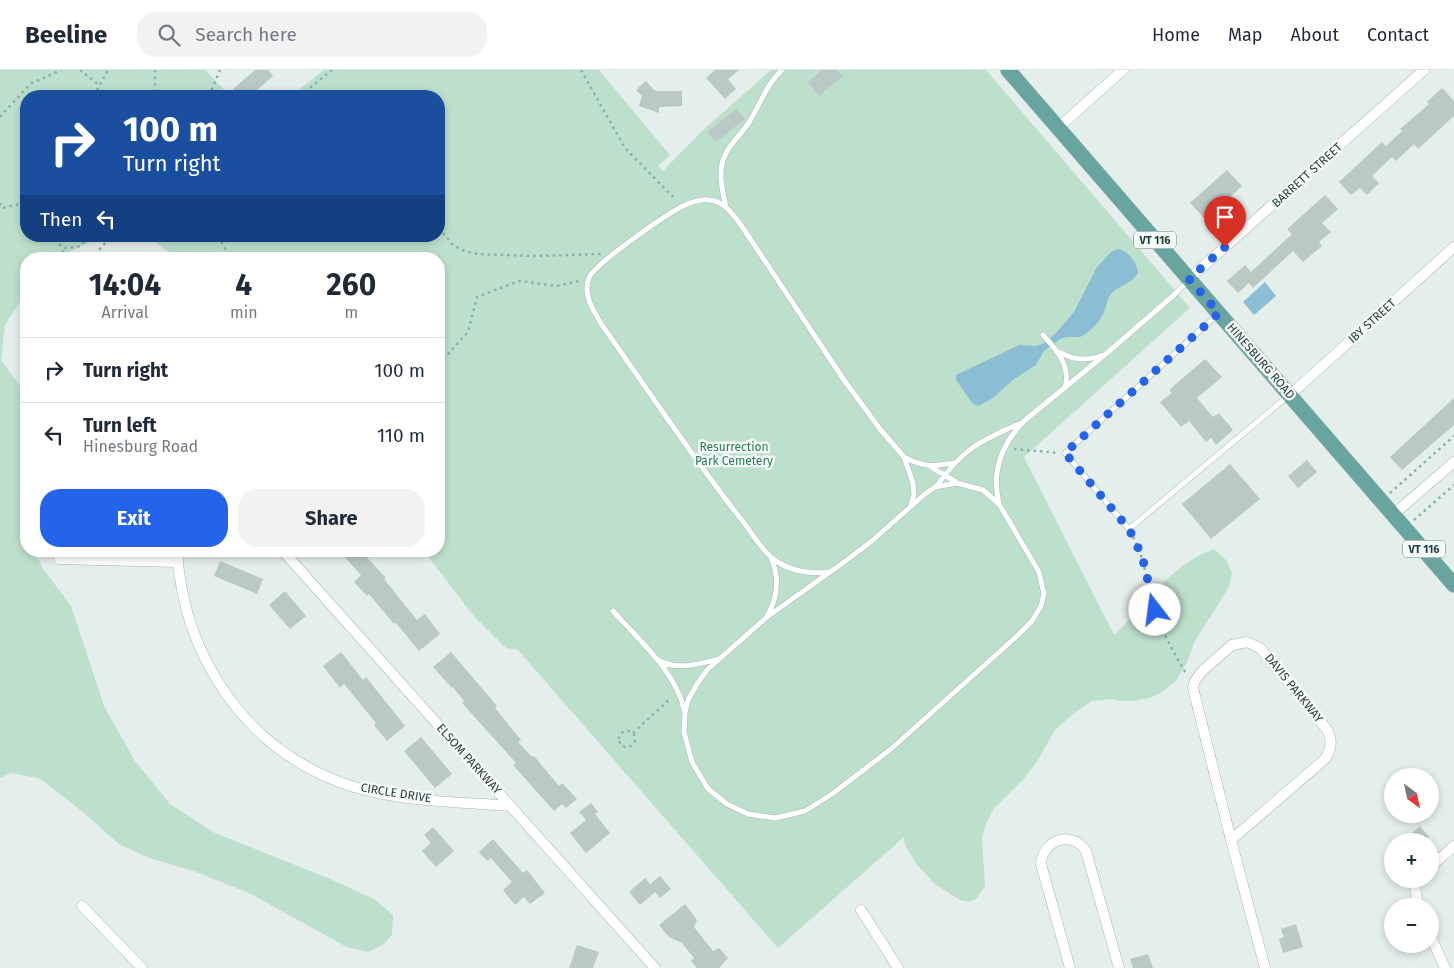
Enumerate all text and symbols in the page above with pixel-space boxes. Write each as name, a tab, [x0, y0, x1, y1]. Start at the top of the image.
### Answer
search box	[137, 12, 487, 57]
text: Beeline	[25, 21, 107, 49]
icon: search	[155, 21, 183, 49]
text: Search here	[195, 23, 297, 46]
text: Home	[1152, 24, 1200, 46]
text: Map	[1228, 24, 1262, 46]
text: About	[1290, 24, 1339, 46]
text: Contact	[1367, 24, 1429, 46]
text: 100 m	[123, 108, 218, 150]
icon: right	[40, 110, 105, 175]
street label: BARRETT STREET	[1269, 139, 1345, 210]
text: Turn right	[123, 150, 220, 177]
pin	[1204, 196, 1246, 247]
icon: arrive	[1211, 203, 1239, 231]
icon: left	[92, 205, 120, 233]
text: Then	[40, 208, 82, 231]
road number: VT 116	[1134, 232, 1176, 248]
text: 14:04	[89, 267, 161, 303]
text: 4	[235, 267, 252, 303]
text: 260	[326, 267, 376, 303]
street label: IBY STREET	[1345, 295, 1399, 346]
text: Arrival	[102, 303, 148, 322]
text: min	[230, 303, 258, 322]
text: m	[344, 303, 358, 322]
street label: HINESBURG ROAD	[1224, 320, 1298, 402]
icon: right	[40, 356, 68, 384]
text: Turn right	[83, 359, 168, 382]
text: 100 m	[374, 359, 425, 382]
text: Turn left	[83, 414, 157, 437]
icon: left	[40, 421, 68, 449]
text: 110 m	[377, 424, 425, 447]
text: Hinesburg Road	[83, 437, 198, 456]
park label: Resurrection Park Cemetery	[695, 440, 773, 468]
button: Exit	[40, 489, 228, 547]
button: Share	[238, 489, 425, 547]
road number: VT 116	[1403, 540, 1445, 558]
position arrow	[1128, 583, 1180, 635]
street label: DAVIS PARKWAY	[1262, 651, 1326, 726]
street label: ELSOM PARKWAY	[434, 721, 504, 797]
north arrow	[1384, 768, 1439, 822]
map controls	[1384, 768, 1439, 953]
street label: CIRCLE DRIVE	[360, 781, 432, 805]
button: +	[1384, 833, 1439, 888]
button: −	[1384, 898, 1439, 953]

